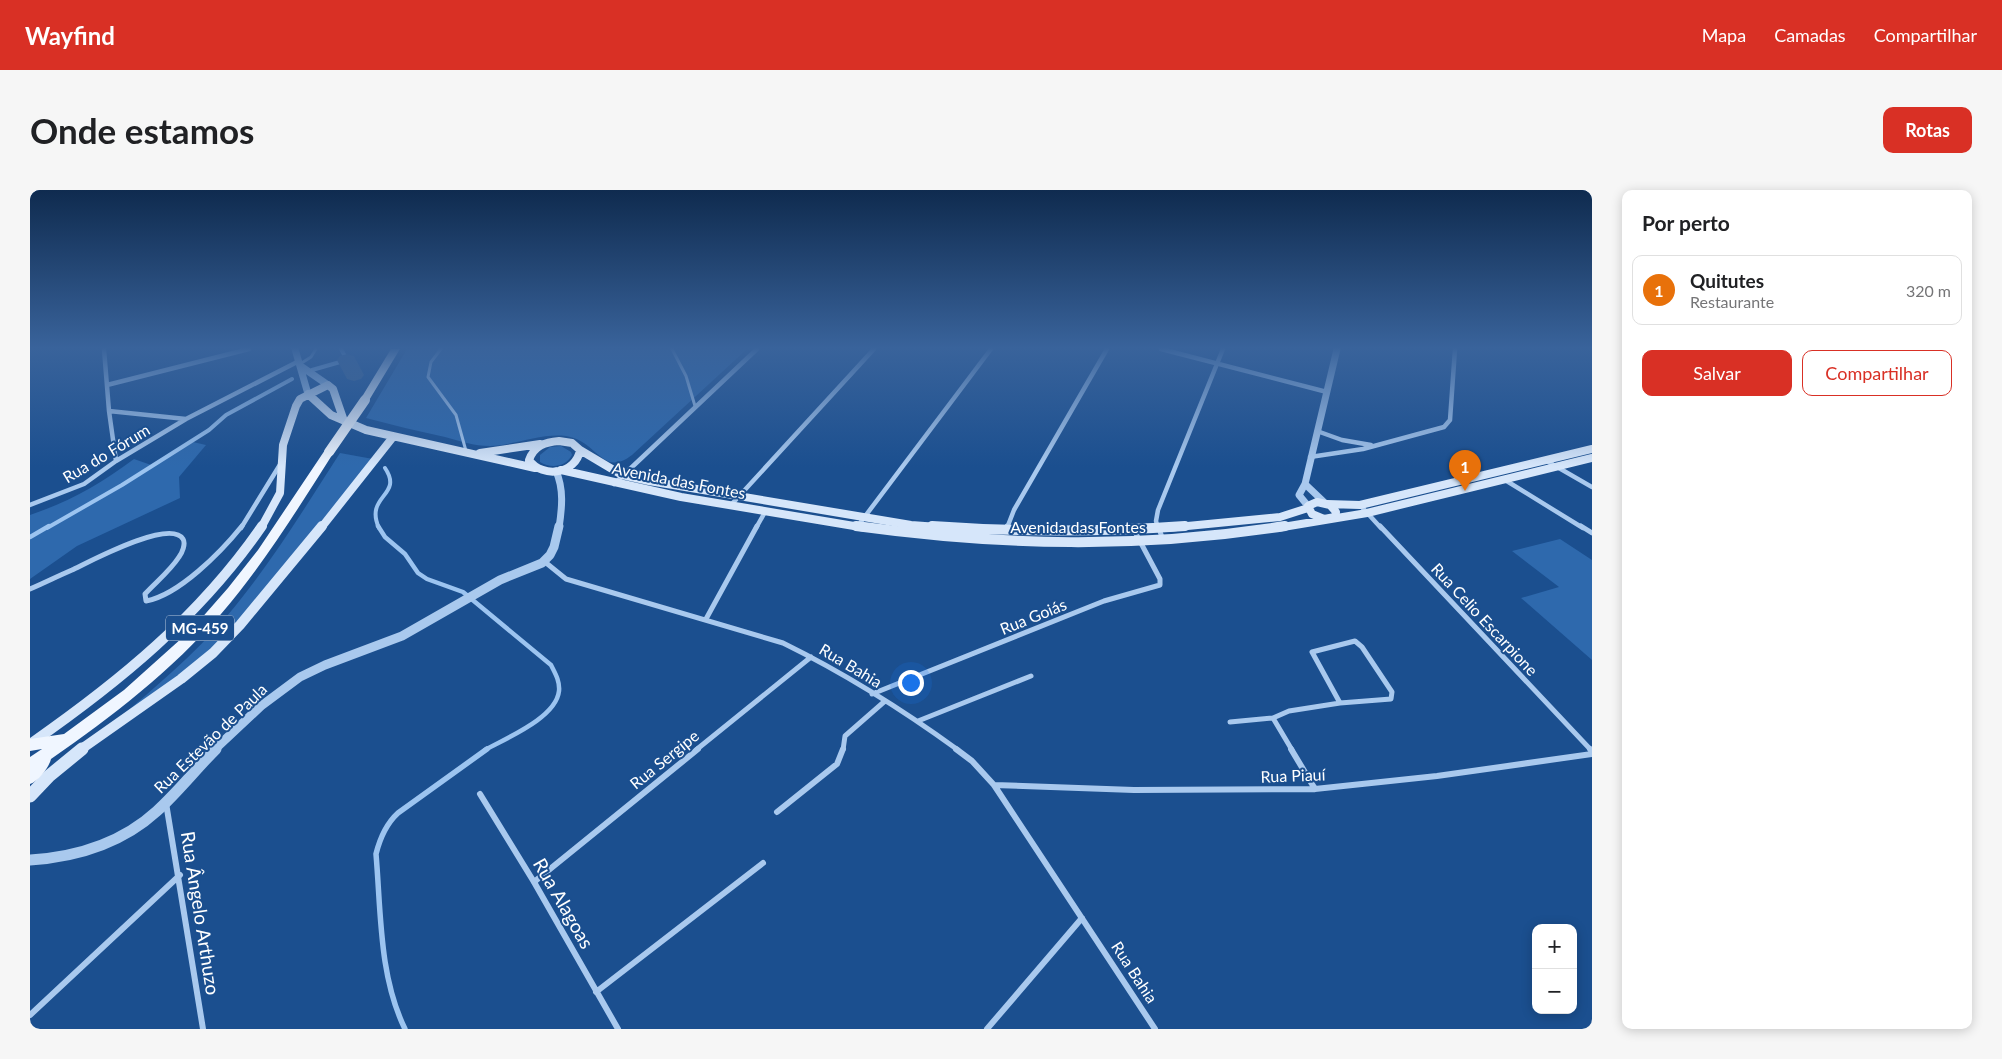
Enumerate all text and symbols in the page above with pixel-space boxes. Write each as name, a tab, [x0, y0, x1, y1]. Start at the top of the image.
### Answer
text: Wayfind	[25, 21, 115, 50]
text: Mapa	[1702, 24, 1746, 46]
text: Camadas	[1774, 24, 1846, 46]
text: Compartilhar	[1874, 24, 1977, 46]
button: Rotas	[1883, 107, 1972, 153]
text: Onde estamos	[30, 109, 254, 151]
text: Por perto	[1642, 210, 1730, 235]
text: Quitutes	[1690, 269, 1764, 292]
text: 1	[1654, 281, 1664, 300]
text: 320 m	[1906, 281, 1951, 300]
text: Restaurante	[1690, 292, 1774, 311]
button: Salvar	[1642, 350, 1792, 396]
button: Compartilhar	[1802, 350, 1952, 396]
street label: Rua do Fórum	[59, 420, 153, 486]
pin: 1	[1449, 450, 1481, 491]
street label: Avenida das Fontes	[611, 458, 747, 502]
street label: Avenida das Fontes	[1010, 517, 1146, 536]
street label: Rua Celio Escarpione	[1428, 559, 1542, 679]
street label: Rua Goiás	[997, 594, 1069, 638]
road number: MG-459	[166, 616, 234, 640]
street label: Rua Bahia	[816, 639, 886, 691]
your location	[898, 670, 924, 696]
street label: Rua Estevão de Paula	[150, 679, 270, 797]
street label: Rua Sergipe	[626, 726, 702, 792]
street label: Rua Piauí	[1260, 764, 1327, 786]
street label: Rua Ângelo Arthuzo	[177, 830, 225, 996]
street label: Rua Alagoas	[529, 854, 599, 952]
map controls	[1532, 924, 1577, 1014]
button: +	[1532, 924, 1577, 969]
street label: Rua Bahia	[1108, 938, 1162, 1006]
button: −	[1532, 969, 1577, 1014]

